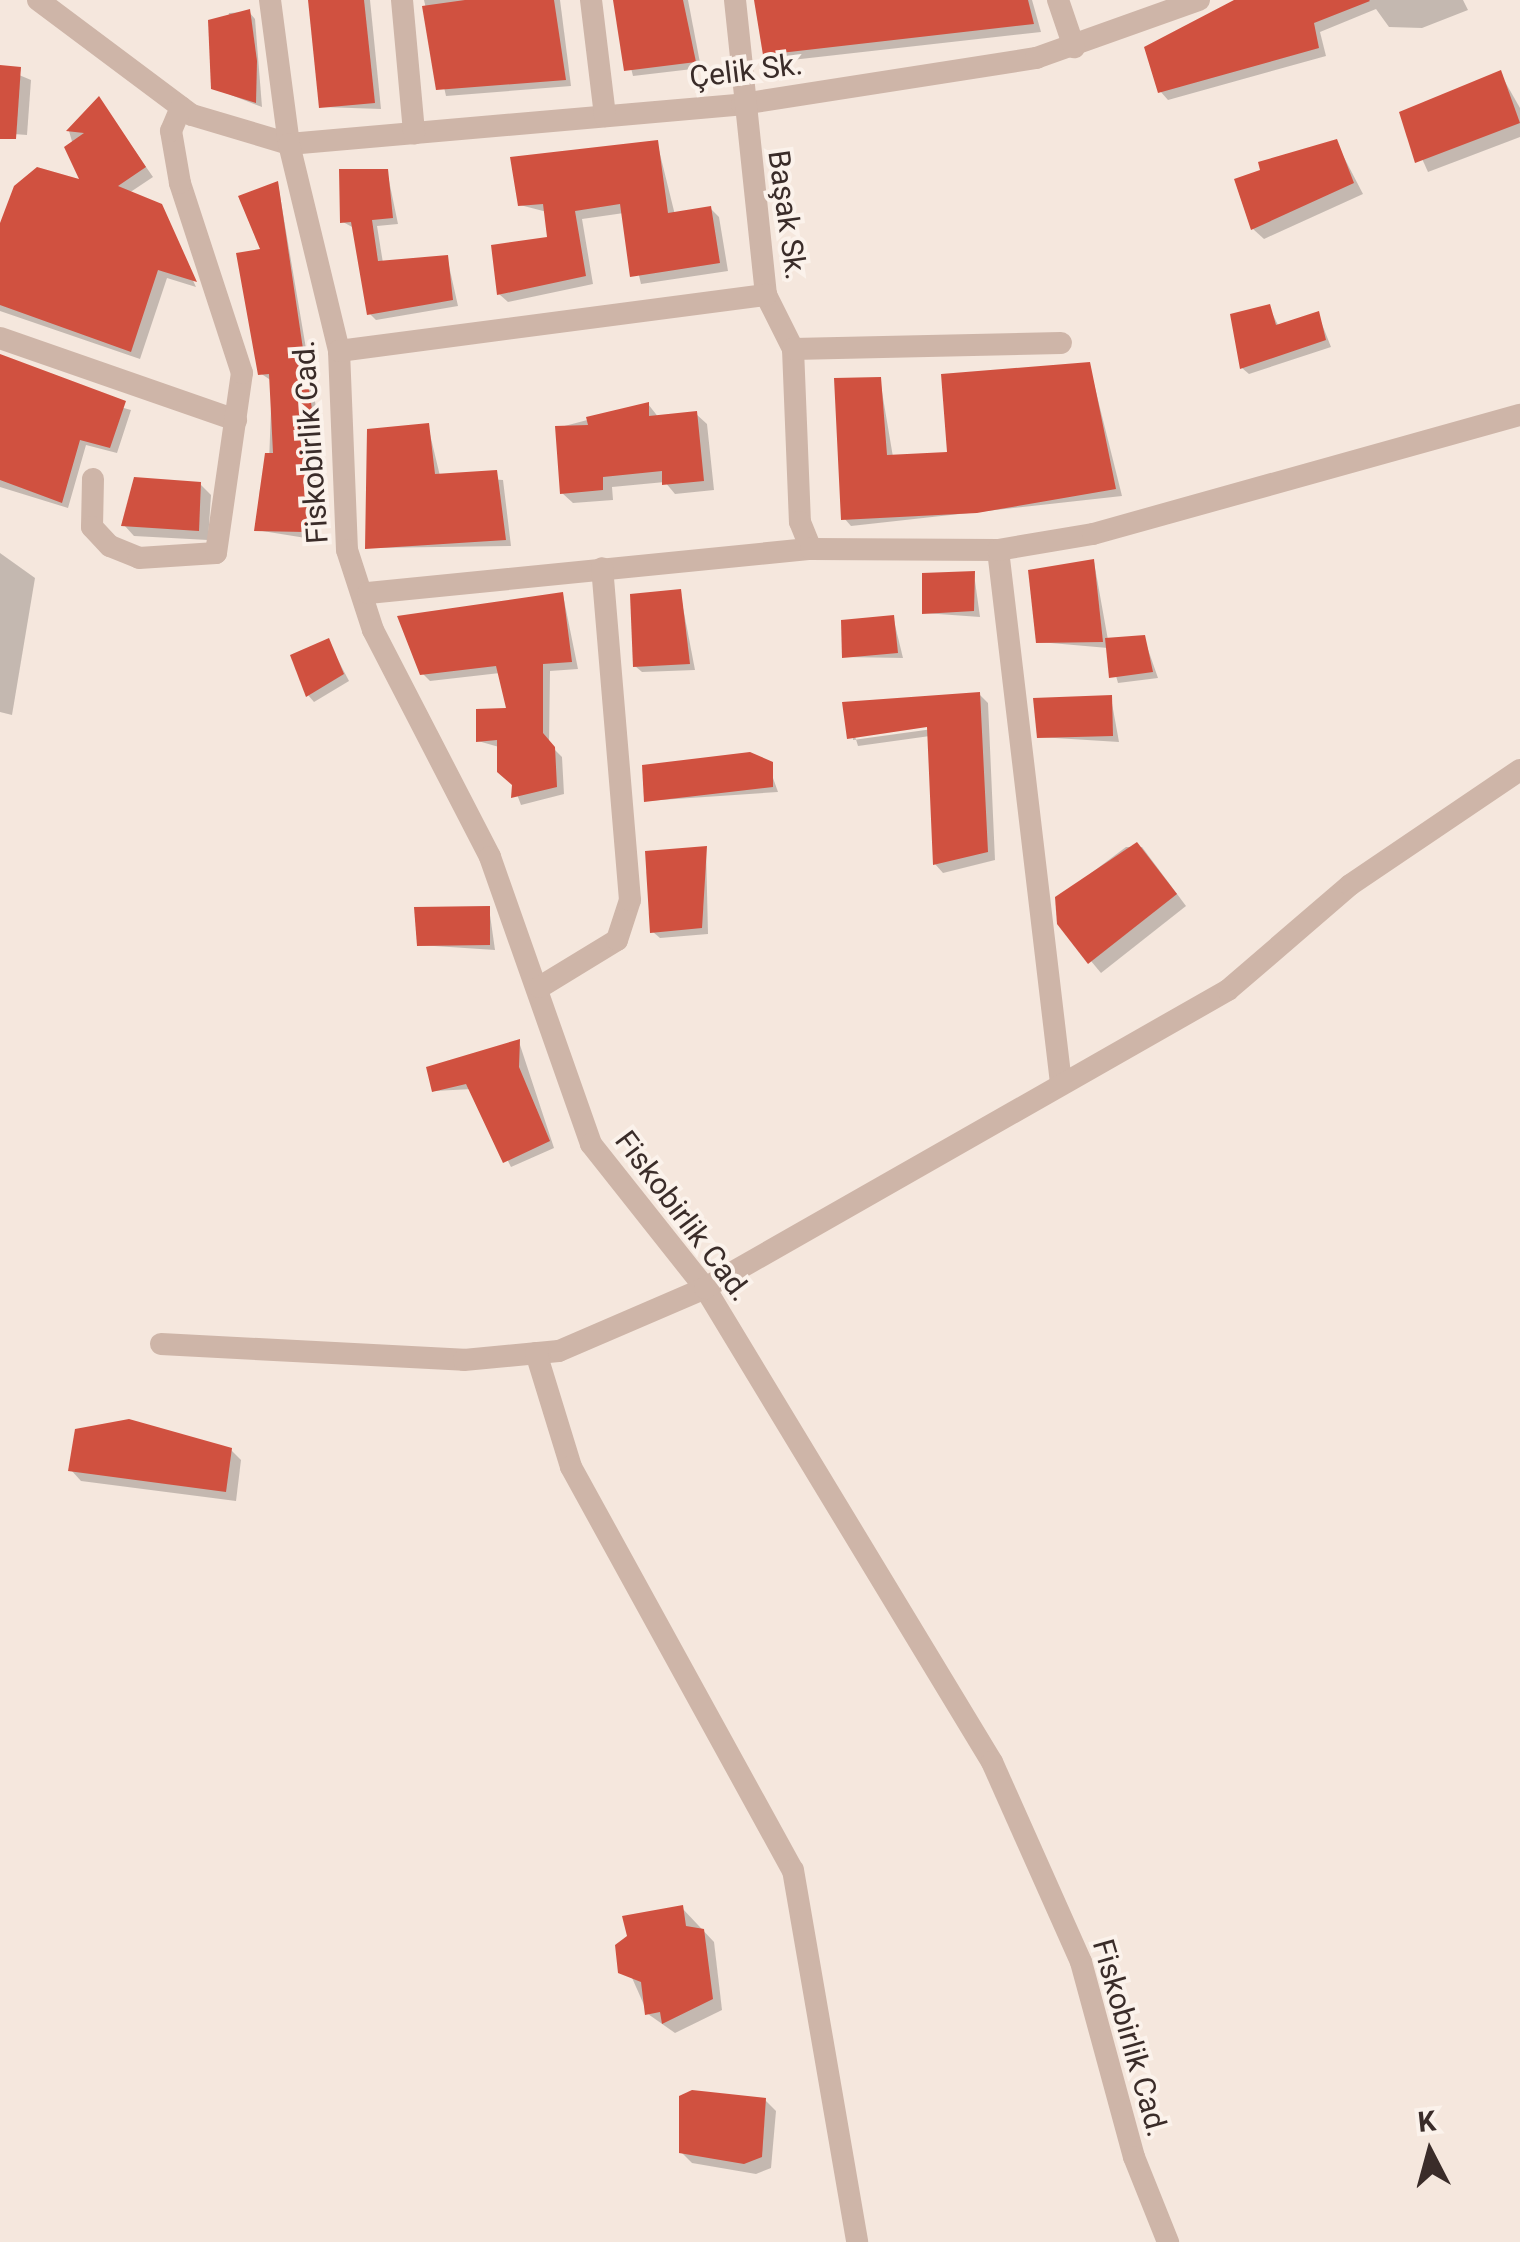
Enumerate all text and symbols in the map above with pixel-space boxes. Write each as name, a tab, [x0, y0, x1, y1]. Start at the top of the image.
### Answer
street label: Çelik Sk.	[687, 46, 805, 96]
street label: Başak Sk.	[760, 148, 814, 282]
street label: Fiskobirlik Cad.	[286, 339, 336, 545]
street label: Fiskobirlik Cad.	[607, 1124, 759, 1308]
street label: Fiskobirlik Cad.	[1085, 1935, 1175, 2141]
north arrow	[1380, 2102, 1480, 2202]
text: K	[1416, 2104, 1437, 2139]

